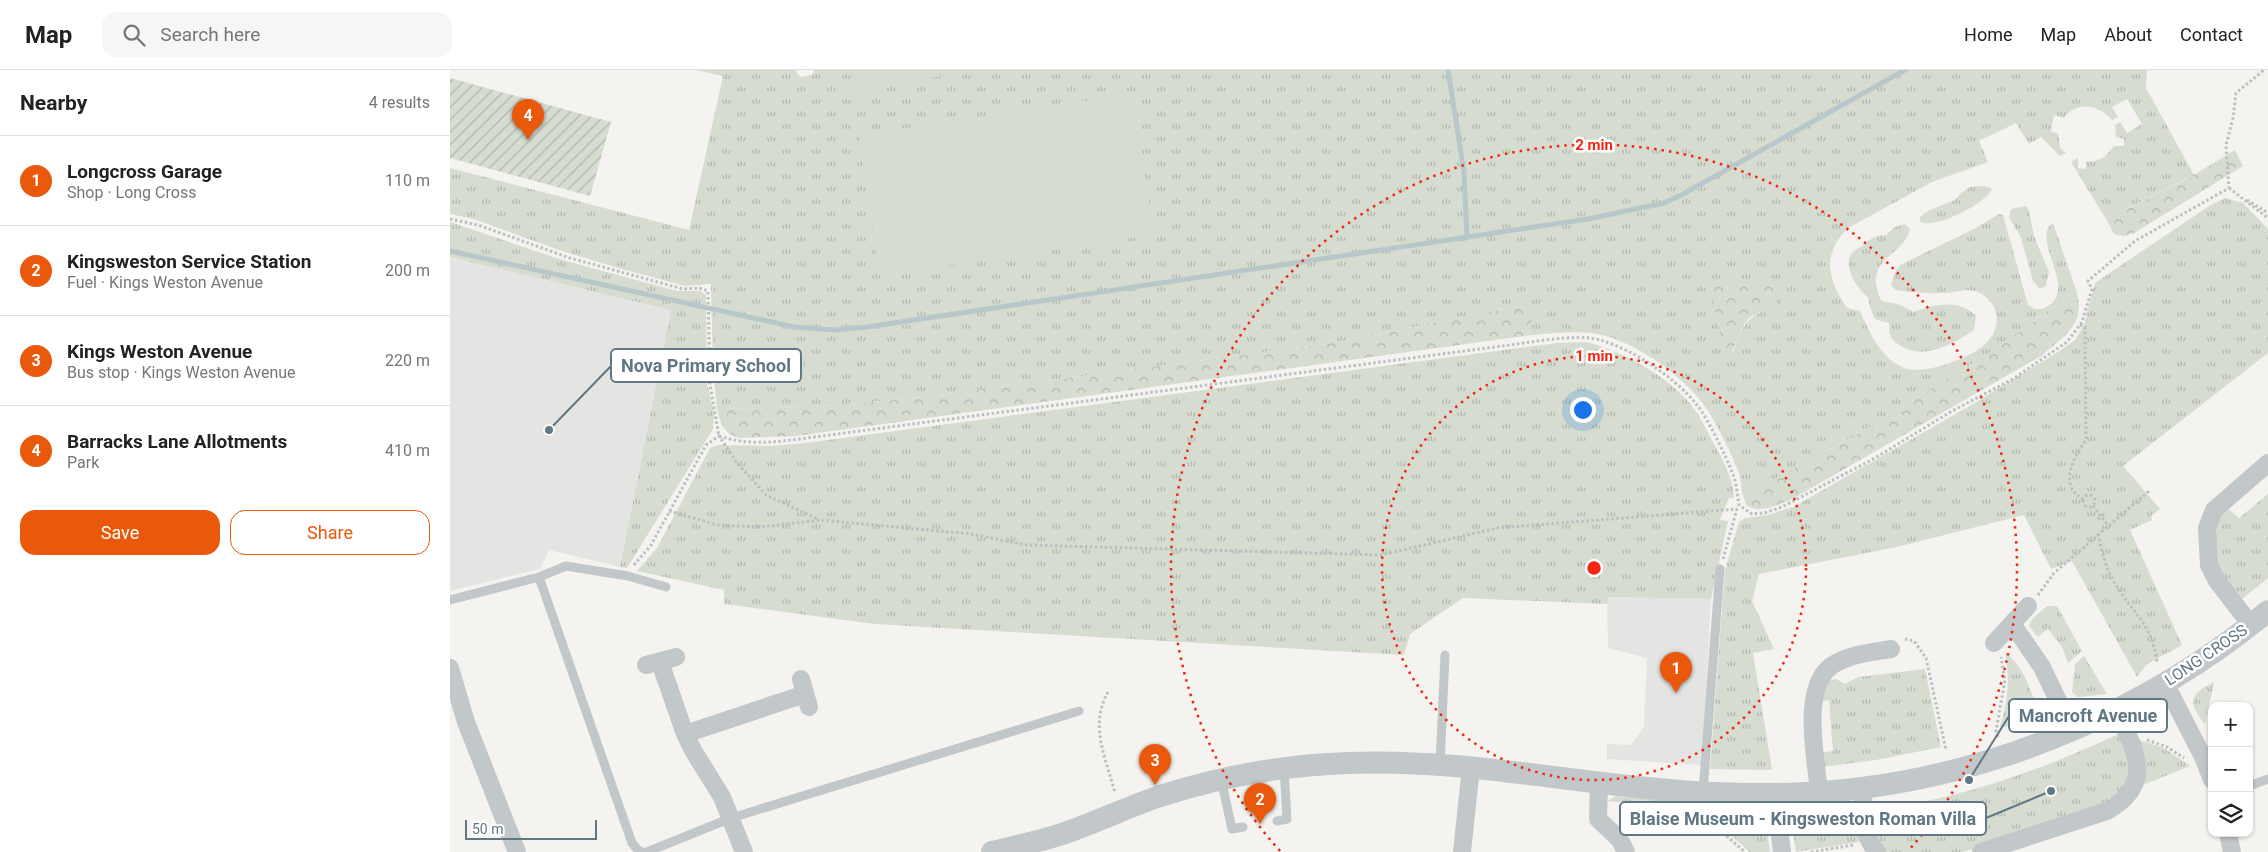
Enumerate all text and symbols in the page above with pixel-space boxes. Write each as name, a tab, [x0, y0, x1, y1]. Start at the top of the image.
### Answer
search box	[102, 12, 452, 57]
text: Map	[25, 21, 72, 49]
icon: search	[120, 21, 148, 49]
text: Search here	[160, 23, 260, 46]
text: Home	[1964, 24, 2013, 45]
text: Map	[2041, 24, 2076, 45]
text: About	[2104, 24, 2152, 45]
text: Contact	[2180, 24, 2243, 45]
text: Nearby	[20, 91, 87, 115]
text: 4 results	[369, 93, 430, 112]
pin: 4	[512, 99, 544, 140]
text: 2 min	[1575, 136, 1613, 154]
text: Longcross Garage	[67, 160, 222, 183]
text: 1	[31, 171, 41, 190]
text: 110 m	[385, 171, 430, 190]
text: Shop · Long Cross	[67, 183, 196, 202]
text: Kingsweston Service Station	[67, 250, 311, 273]
text: 2	[31, 261, 41, 280]
text: 200 m	[385, 261, 430, 280]
text: Fuel · Kings Weston Avenue	[67, 273, 263, 292]
text: Kings Weston Avenue	[67, 340, 252, 363]
text: 1 min	[1575, 347, 1613, 365]
callout: Nova Primary School	[611, 349, 801, 382]
text: 3	[31, 351, 41, 370]
text: 220 m	[385, 351, 430, 370]
text: Nova Primary School	[621, 355, 791, 376]
text: Bus stop · Kings Weston Avenue	[67, 363, 296, 382]
your location	[1570, 397, 1596, 423]
text: Barracks Lane Allotments	[67, 430, 287, 453]
text: 4	[31, 441, 41, 460]
text: 410 m	[385, 441, 430, 460]
text: Park	[67, 453, 99, 472]
button: Save	[20, 510, 220, 555]
button: Share	[230, 510, 430, 555]
centre of rings	[1585, 559, 1603, 577]
street label: LONG CROSS	[2161, 620, 2251, 690]
pin: 1	[1660, 652, 1692, 693]
callout: Mancroft Avenue	[2009, 699, 2167, 732]
map controls	[2208, 702, 2253, 837]
button: +	[2208, 702, 2253, 747]
text: Mancroft Avenue	[2019, 705, 2158, 726]
pin: 3	[1139, 744, 1171, 785]
button: −	[2208, 747, 2253, 792]
pin: 2	[1244, 783, 1276, 824]
button: layers	[2208, 792, 2253, 837]
callout: Blaise Museum - Kingsweston Roman Villa	[1620, 802, 1986, 835]
text: Blaise Museum - Kingsweston Roman Villa	[1630, 808, 1977, 829]
scale bar	[465, 817, 598, 840]
text: 50 m	[472, 821, 504, 837]

